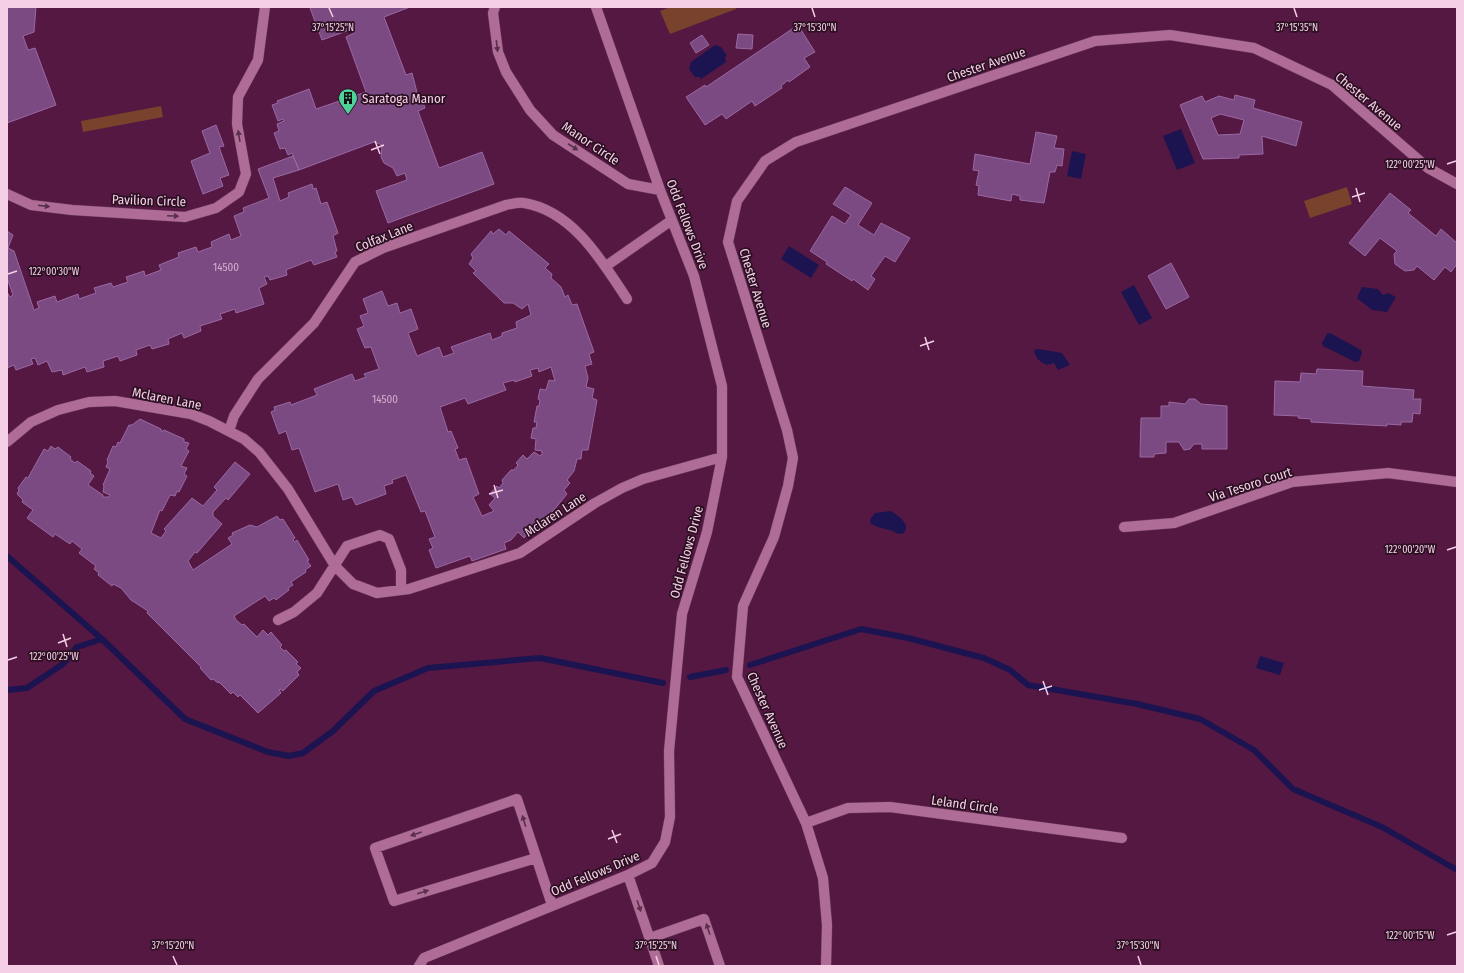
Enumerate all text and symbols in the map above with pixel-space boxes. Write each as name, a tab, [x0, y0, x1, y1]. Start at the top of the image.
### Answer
text: 37°15'25"N	[312, 22, 354, 34]
text: 37°15'30"N	[794, 22, 836, 34]
text: 37°15'35"N	[1276, 22, 1318, 34]
one-way arrow	[494, 40, 500, 52]
street label: Chester Avenue	[945, 44, 1028, 85]
street label: Chester Avenue	[1332, 69, 1405, 134]
building icon: Saratoga Manor	[337, 87, 359, 115]
place label: Saratoga Manor	[362, 91, 446, 106]
street label: Manor Circle	[559, 119, 622, 168]
one-way arrow	[236, 130, 242, 142]
one-way arrow	[567, 144, 578, 151]
text: 122°00'25"W	[1385, 159, 1435, 171]
street label: Odd Fellows Drive	[663, 177, 712, 271]
street label: Pavilion Circle	[112, 192, 186, 209]
one-way arrow	[38, 203, 50, 209]
one-way arrow	[167, 213, 180, 219]
street label: Colfax Lane	[353, 218, 415, 255]
street label: Chester Avenue	[736, 247, 775, 330]
house number: 14500	[213, 261, 239, 274]
text: 122°00'30"W	[29, 266, 80, 278]
street label: Mclaren Lane	[131, 384, 203, 413]
house number: 14500	[372, 393, 398, 406]
street label: Via Tesoro Court	[1207, 464, 1294, 505]
street label: Mclaren Lane	[522, 489, 589, 540]
street label: Odd Fellows Drive	[667, 504, 706, 600]
text: 122°00'20"W	[1385, 544, 1436, 556]
text: 122°00'25"W	[29, 651, 79, 663]
street label: Chester Avenue	[744, 669, 791, 751]
street label: Leland Circle	[930, 792, 1000, 817]
one-way arrow	[521, 814, 527, 826]
one-way arrow	[410, 831, 422, 837]
street label: Odd Fellows Drive	[548, 848, 642, 899]
one-way arrow	[417, 889, 429, 895]
one-way arrow	[636, 901, 642, 913]
one-way arrow	[704, 923, 710, 935]
text: 122°00'15"W	[1385, 930, 1435, 942]
text: 37°15'20"N	[152, 940, 194, 952]
text: 37°15'25"N	[635, 940, 677, 952]
text: 37°15'30"N	[1117, 940, 1159, 952]

